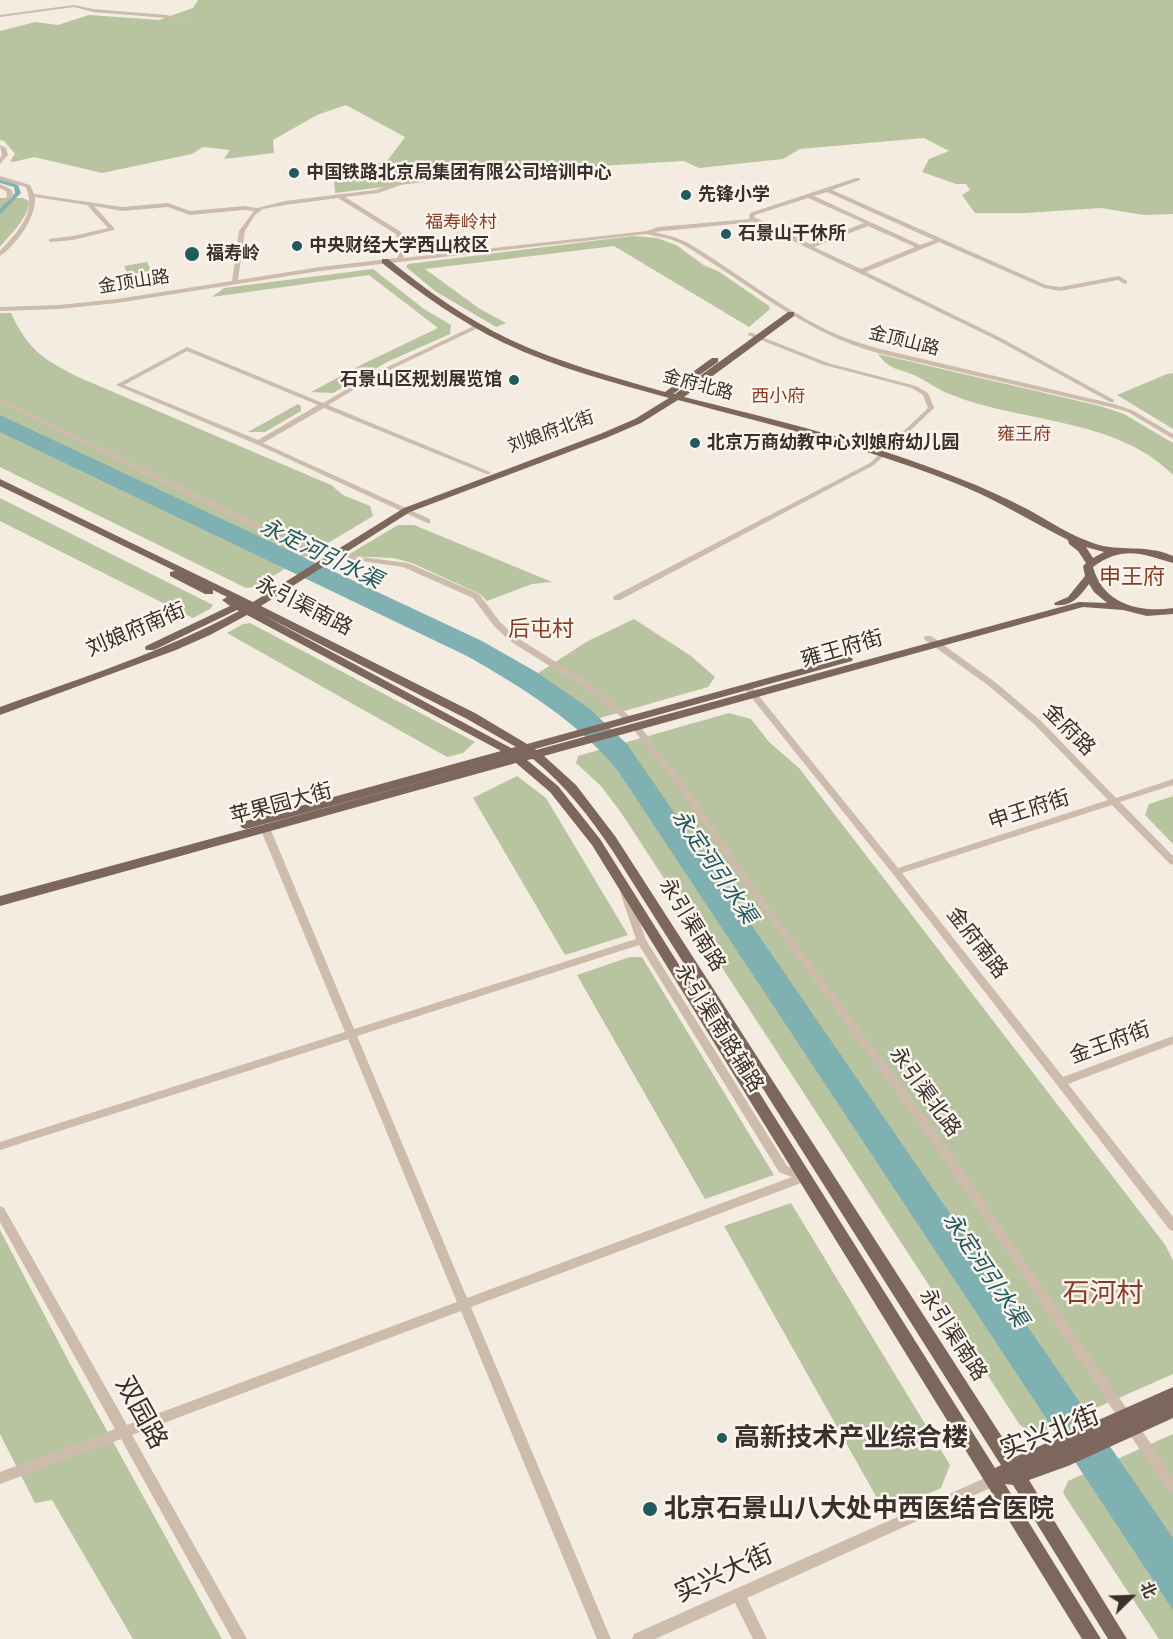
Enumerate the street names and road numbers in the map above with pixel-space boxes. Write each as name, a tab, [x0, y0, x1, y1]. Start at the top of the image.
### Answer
street label: 金顶山路	[97, 266, 171, 298]
street label: 金顶山路	[866, 322, 942, 360]
street label: 金府北路	[660, 365, 736, 405]
street label: 刘娘府北街	[505, 406, 597, 458]
street label: 永引渠南路	[252, 571, 356, 641]
street label: 刘娘府南街	[83, 598, 189, 662]
street label: 雍王府街	[798, 625, 886, 673]
street label: 金府路	[1038, 699, 1100, 761]
street label: 苹果园大街	[227, 778, 335, 830]
street label: 申王府街	[985, 785, 1073, 835]
street label: 永引渠南路	[653, 874, 731, 976]
street label: 金府南路	[941, 902, 1013, 984]
street label: 永引渠南路辅路	[669, 959, 769, 1097]
street label: 金王府街	[1066, 1017, 1154, 1069]
street label: 永引渠北路	[884, 1042, 966, 1142]
street label: 永引渠南路	[914, 1284, 992, 1386]
street label: 双园路	[108, 1371, 174, 1455]
street label: 实兴北街	[996, 1400, 1104, 1466]
street label: 实兴大街	[670, 1539, 778, 1609]

